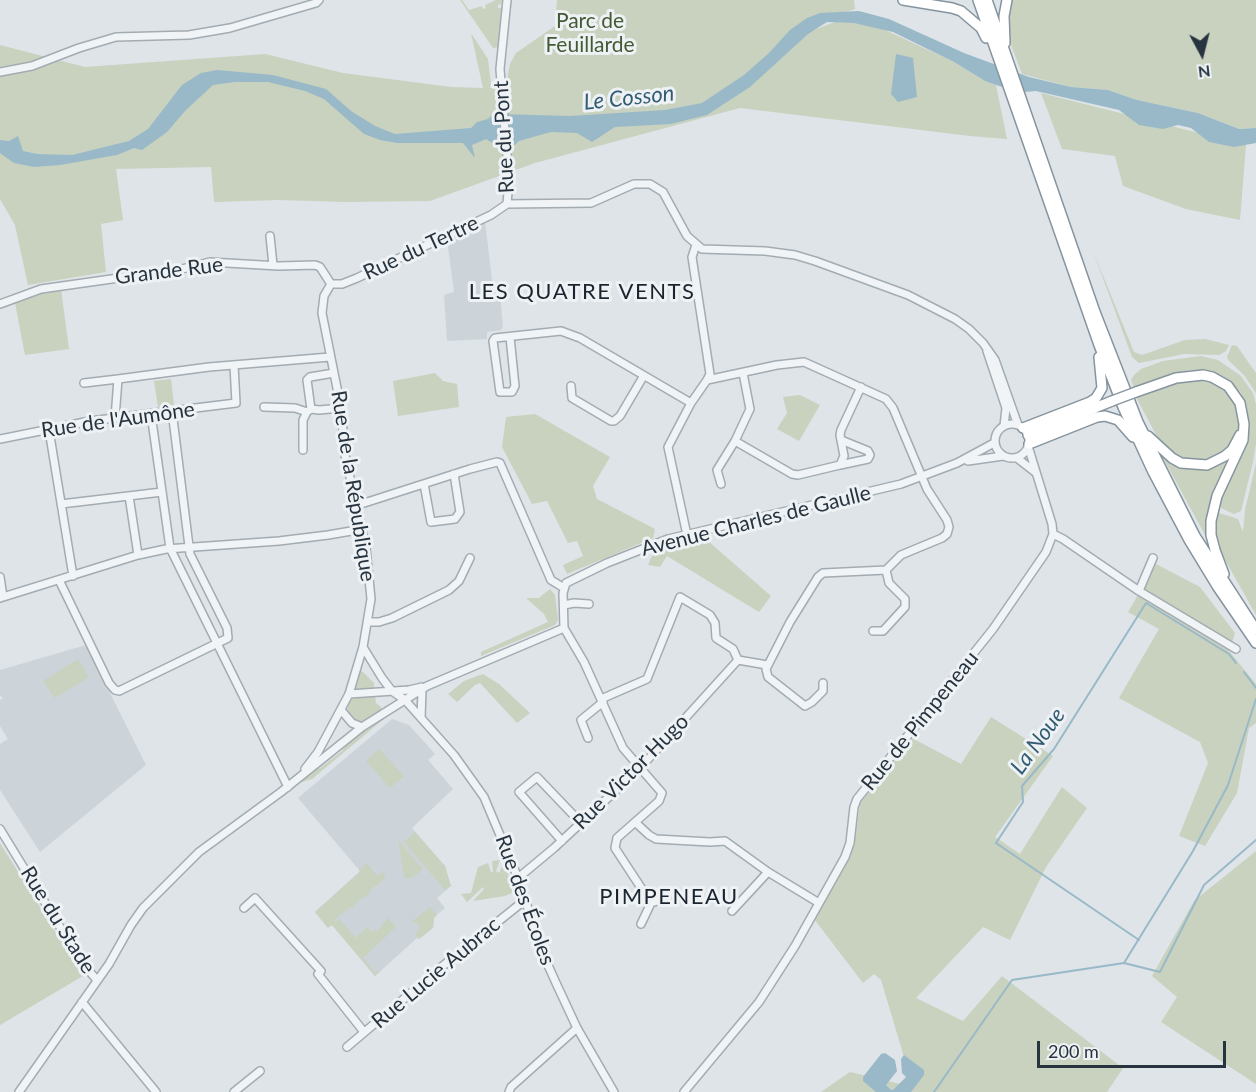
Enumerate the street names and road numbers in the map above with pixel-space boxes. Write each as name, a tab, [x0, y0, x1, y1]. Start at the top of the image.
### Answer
street label: Rue du Pont	[488, 80, 520, 194]
street label: Rue du Tertre	[359, 210, 483, 286]
street label: Grande Rue	[114, 252, 224, 290]
street label: Rue de la République	[325, 389, 381, 583]
street label: Rue de l'Aumône	[40, 397, 196, 443]
street label: Avenue Charles de Gaulle	[639, 480, 873, 562]
street label: Rue de Pimpeneau	[856, 646, 984, 796]
street label: Rue Victor Hugo	[568, 709, 694, 835]
street label: Rue des Écoles	[490, 831, 560, 969]
street label: Rue du Stade	[15, 862, 101, 978]
street label: Rue Lucie Aubrac	[367, 912, 505, 1034]

